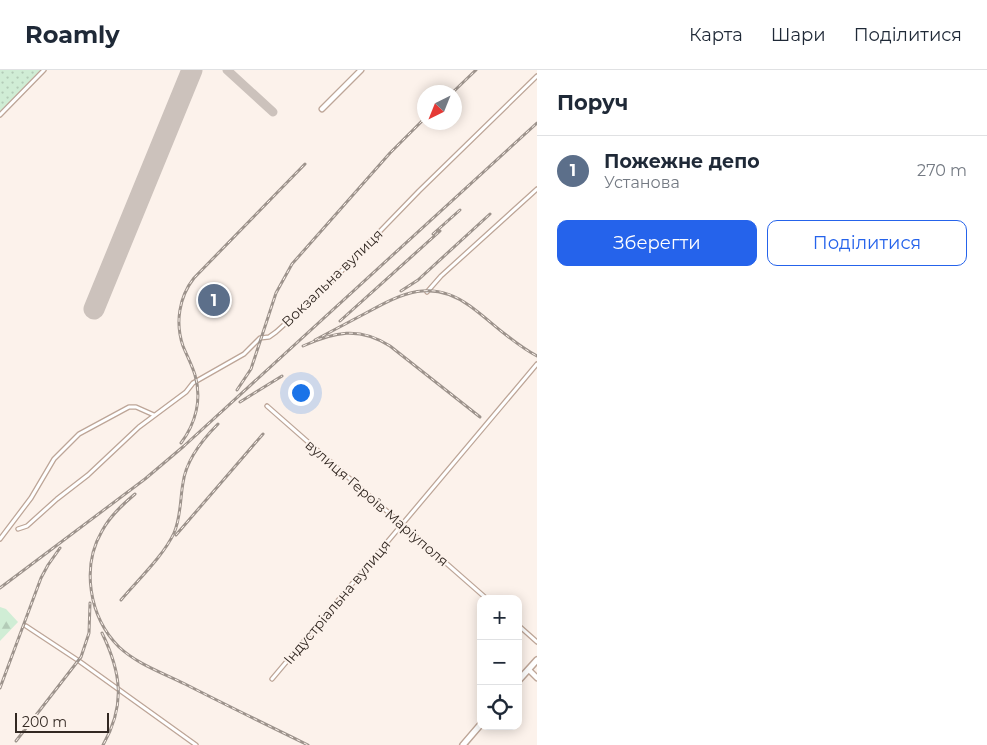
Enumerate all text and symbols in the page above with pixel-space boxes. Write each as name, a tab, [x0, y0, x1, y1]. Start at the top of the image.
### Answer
text: Roamly	[25, 20, 120, 49]
text: Карта	[689, 24, 743, 46]
text: Шари	[771, 24, 826, 46]
text: Поділитися	[854, 24, 962, 46]
north arrow	[417, 85, 462, 130]
text: Поруч	[557, 90, 628, 115]
text: Пожежне депо	[604, 150, 760, 173]
text: 1	[570, 161, 576, 180]
text: 270 m	[917, 161, 967, 180]
text: Установа	[604, 173, 680, 192]
button: Зберегти	[557, 220, 757, 266]
button: Поділитися	[767, 220, 967, 266]
street label: Вокзальна вулиця	[278, 225, 386, 331]
pin: 1	[198, 281, 230, 319]
your location	[288, 380, 314, 406]
street label: вулиця Героїв Маріуполя	[302, 436, 452, 570]
street label: Індустріальна вулиця	[280, 536, 394, 668]
map controls	[477, 595, 522, 730]
button: +	[477, 595, 522, 640]
button: −	[477, 640, 522, 685]
button: locate	[477, 685, 522, 730]
scale bar	[15, 710, 109, 733]
text: 200 m	[22, 713, 67, 731]

